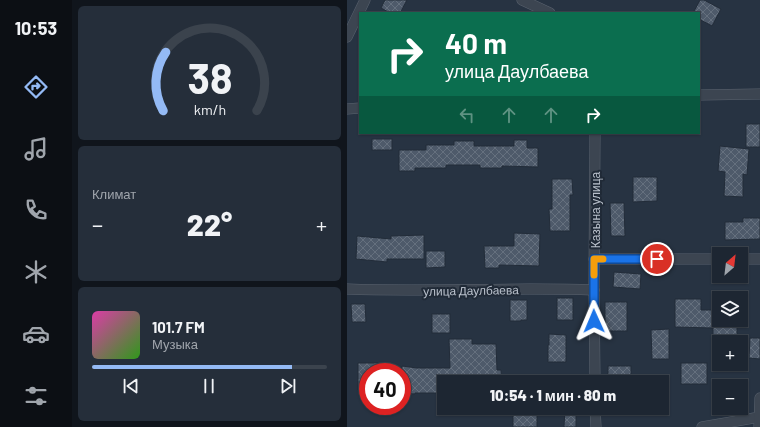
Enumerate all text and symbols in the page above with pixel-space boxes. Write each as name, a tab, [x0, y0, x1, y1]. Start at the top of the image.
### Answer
text: 10:53	[15, 17, 57, 39]
text: 40 m	[445, 26, 507, 60]
icon: right	[379, 28, 431, 80]
text: 38	[187, 52, 232, 102]
text: улица Даулбаева	[445, 60, 588, 82]
icon: directions	[22, 73, 50, 101]
text: km/h	[193, 101, 226, 118]
icon: left	[456, 104, 478, 126]
icon: ahead	[498, 104, 520, 126]
icon: ahead	[540, 104, 562, 126]
icon: right	[582, 104, 604, 126]
icon: music	[22, 135, 50, 163]
street label: Казына улица	[588, 172, 603, 248]
text: Климат	[92, 186, 136, 202]
icon: phone	[22, 196, 50, 224]
text: 22°	[187, 206, 232, 242]
text: −	[92, 211, 103, 237]
text: +	[316, 211, 327, 237]
pin	[640, 242, 674, 276]
north arrow	[712, 247, 748, 283]
map controls	[712, 247, 748, 415]
icon: arrive	[646, 248, 668, 270]
icon: climate	[22, 258, 50, 286]
street label: улица Даулбаева	[423, 282, 519, 299]
button: layers	[712, 291, 748, 327]
position arrow	[573, 300, 615, 342]
text: 101.7 FM	[152, 318, 205, 336]
icon: car	[22, 320, 50, 348]
button: +	[712, 335, 748, 371]
text: Музыка	[152, 336, 198, 352]
speed limit sign: 40	[359, 363, 411, 415]
icon: previous	[120, 375, 142, 397]
icon: pause	[198, 375, 220, 397]
icon: next	[277, 375, 299, 397]
button: −	[712, 379, 748, 415]
icon: filters	[22, 382, 50, 410]
text: 10:54 · 1 мин · 80 m	[490, 386, 616, 404]

